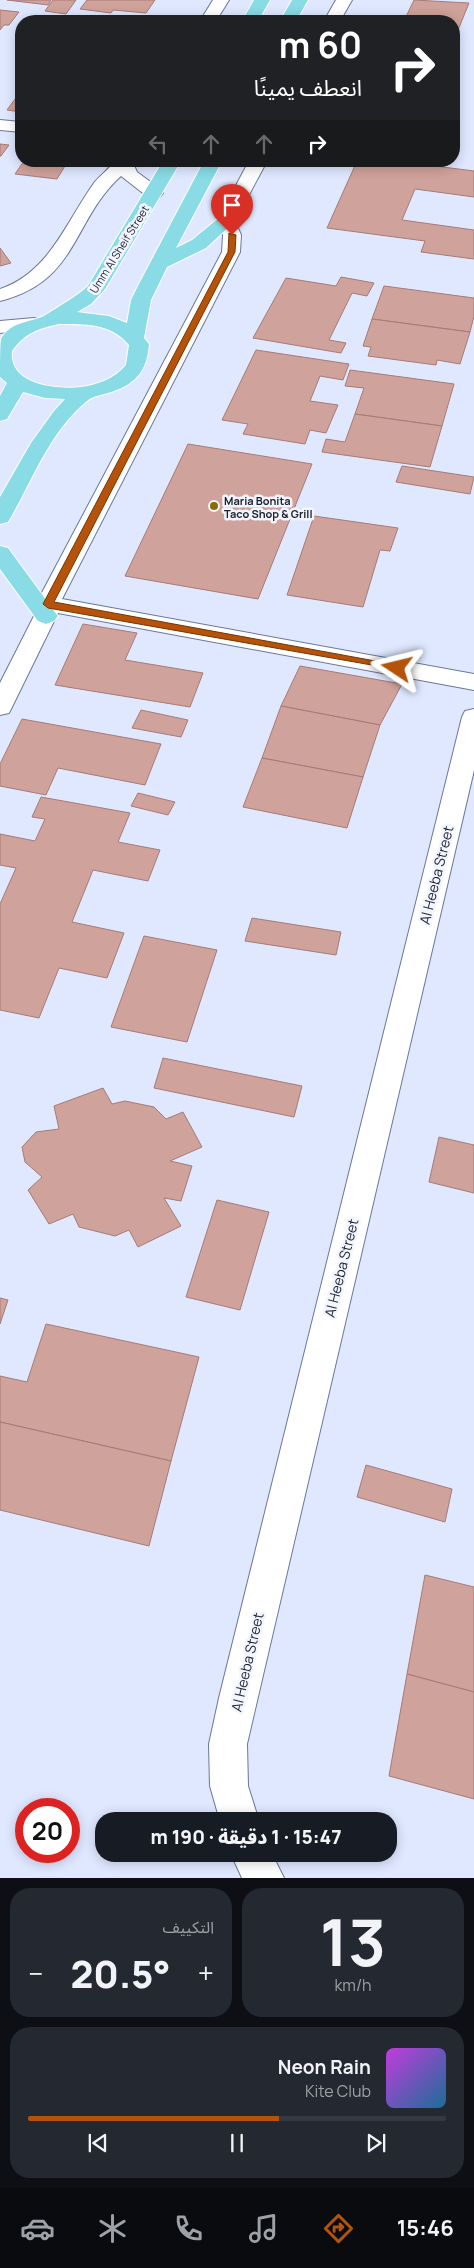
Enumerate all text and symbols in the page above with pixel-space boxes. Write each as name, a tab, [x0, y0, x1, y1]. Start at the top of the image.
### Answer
text: 60 m	[279, 21, 362, 69]
icon: right	[380, 35, 445, 100]
text: انعطف يمينًا	[254, 73, 362, 103]
icon: left	[144, 130, 172, 158]
icon: ahead	[197, 130, 225, 158]
icon: ahead	[250, 130, 278, 158]
icon: right	[303, 130, 331, 158]
pin	[211, 184, 253, 235]
icon: arrive	[218, 191, 246, 219]
street label: Umm Al Sheif Street	[86, 202, 152, 296]
place label: Maria Bonita Taco Shop & Grill	[224, 493, 313, 521]
marker: Maria Bonita Taco Shop & Grill	[208, 500, 220, 512]
position arrow	[370, 641, 422, 693]
street label: Al Heeba Street	[415, 823, 458, 926]
street label: Al Heeba Street	[320, 1216, 363, 1319]
street label: Al Heeba Street	[226, 1610, 268, 1713]
speed limit sign: 20	[15, 1798, 80, 1863]
text: 15:47 · 1 دقيقة · 190 m	[150, 1824, 342, 1850]
text: 13	[320, 1897, 386, 1986]
text: التكييف	[162, 1916, 214, 1938]
text: 20.5°	[70, 1947, 171, 1999]
text: −	[28, 1954, 43, 1992]
text: +	[198, 1954, 214, 1992]
text: km/h	[334, 1974, 372, 1996]
text: Neon Rain	[278, 2054, 371, 2080]
text: Kite Club	[305, 2080, 371, 2102]
icon: previous	[84, 2129, 112, 2157]
icon: pause	[223, 2129, 251, 2157]
icon: next	[362, 2129, 390, 2157]
icon: car	[20, 2211, 55, 2246]
icon: climate	[95, 2211, 130, 2246]
icon: phone	[171, 2211, 206, 2246]
icon: music	[246, 2211, 281, 2246]
icon: directions	[321, 2211, 356, 2246]
text: 15:46	[397, 2213, 454, 2243]

